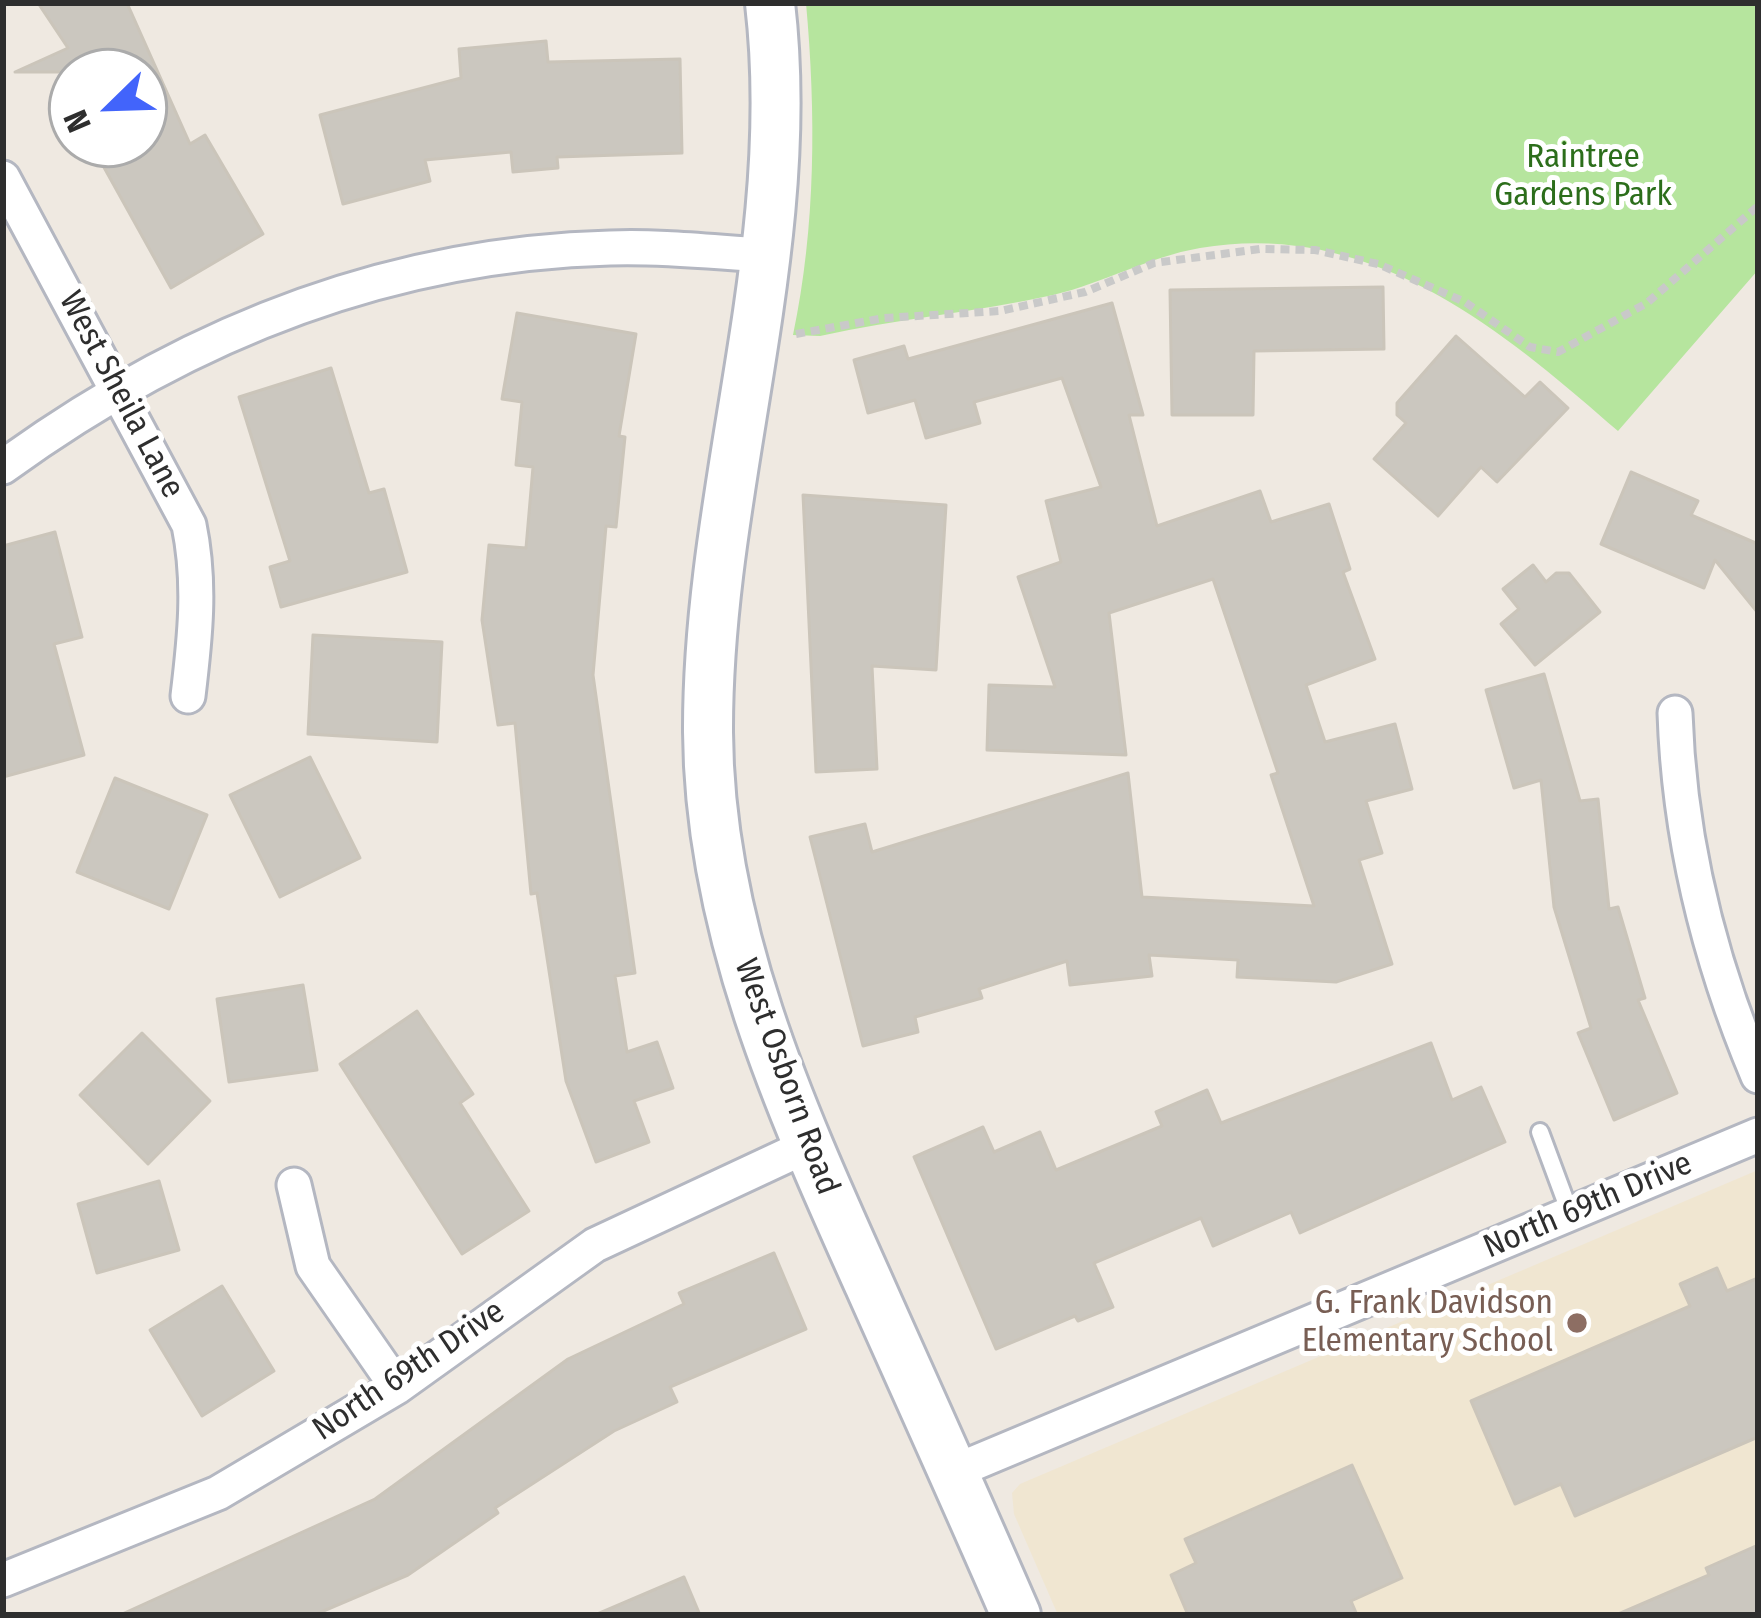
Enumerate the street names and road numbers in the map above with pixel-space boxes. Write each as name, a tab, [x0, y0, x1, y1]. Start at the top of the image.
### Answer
street label: West Sheila Lane	[50, 285, 192, 505]
street label: West Osborn Road	[725, 954, 847, 1200]
street label: North 69th Drive	[1478, 1144, 1698, 1268]
street label: North 69th Drive	[306, 1292, 512, 1450]

